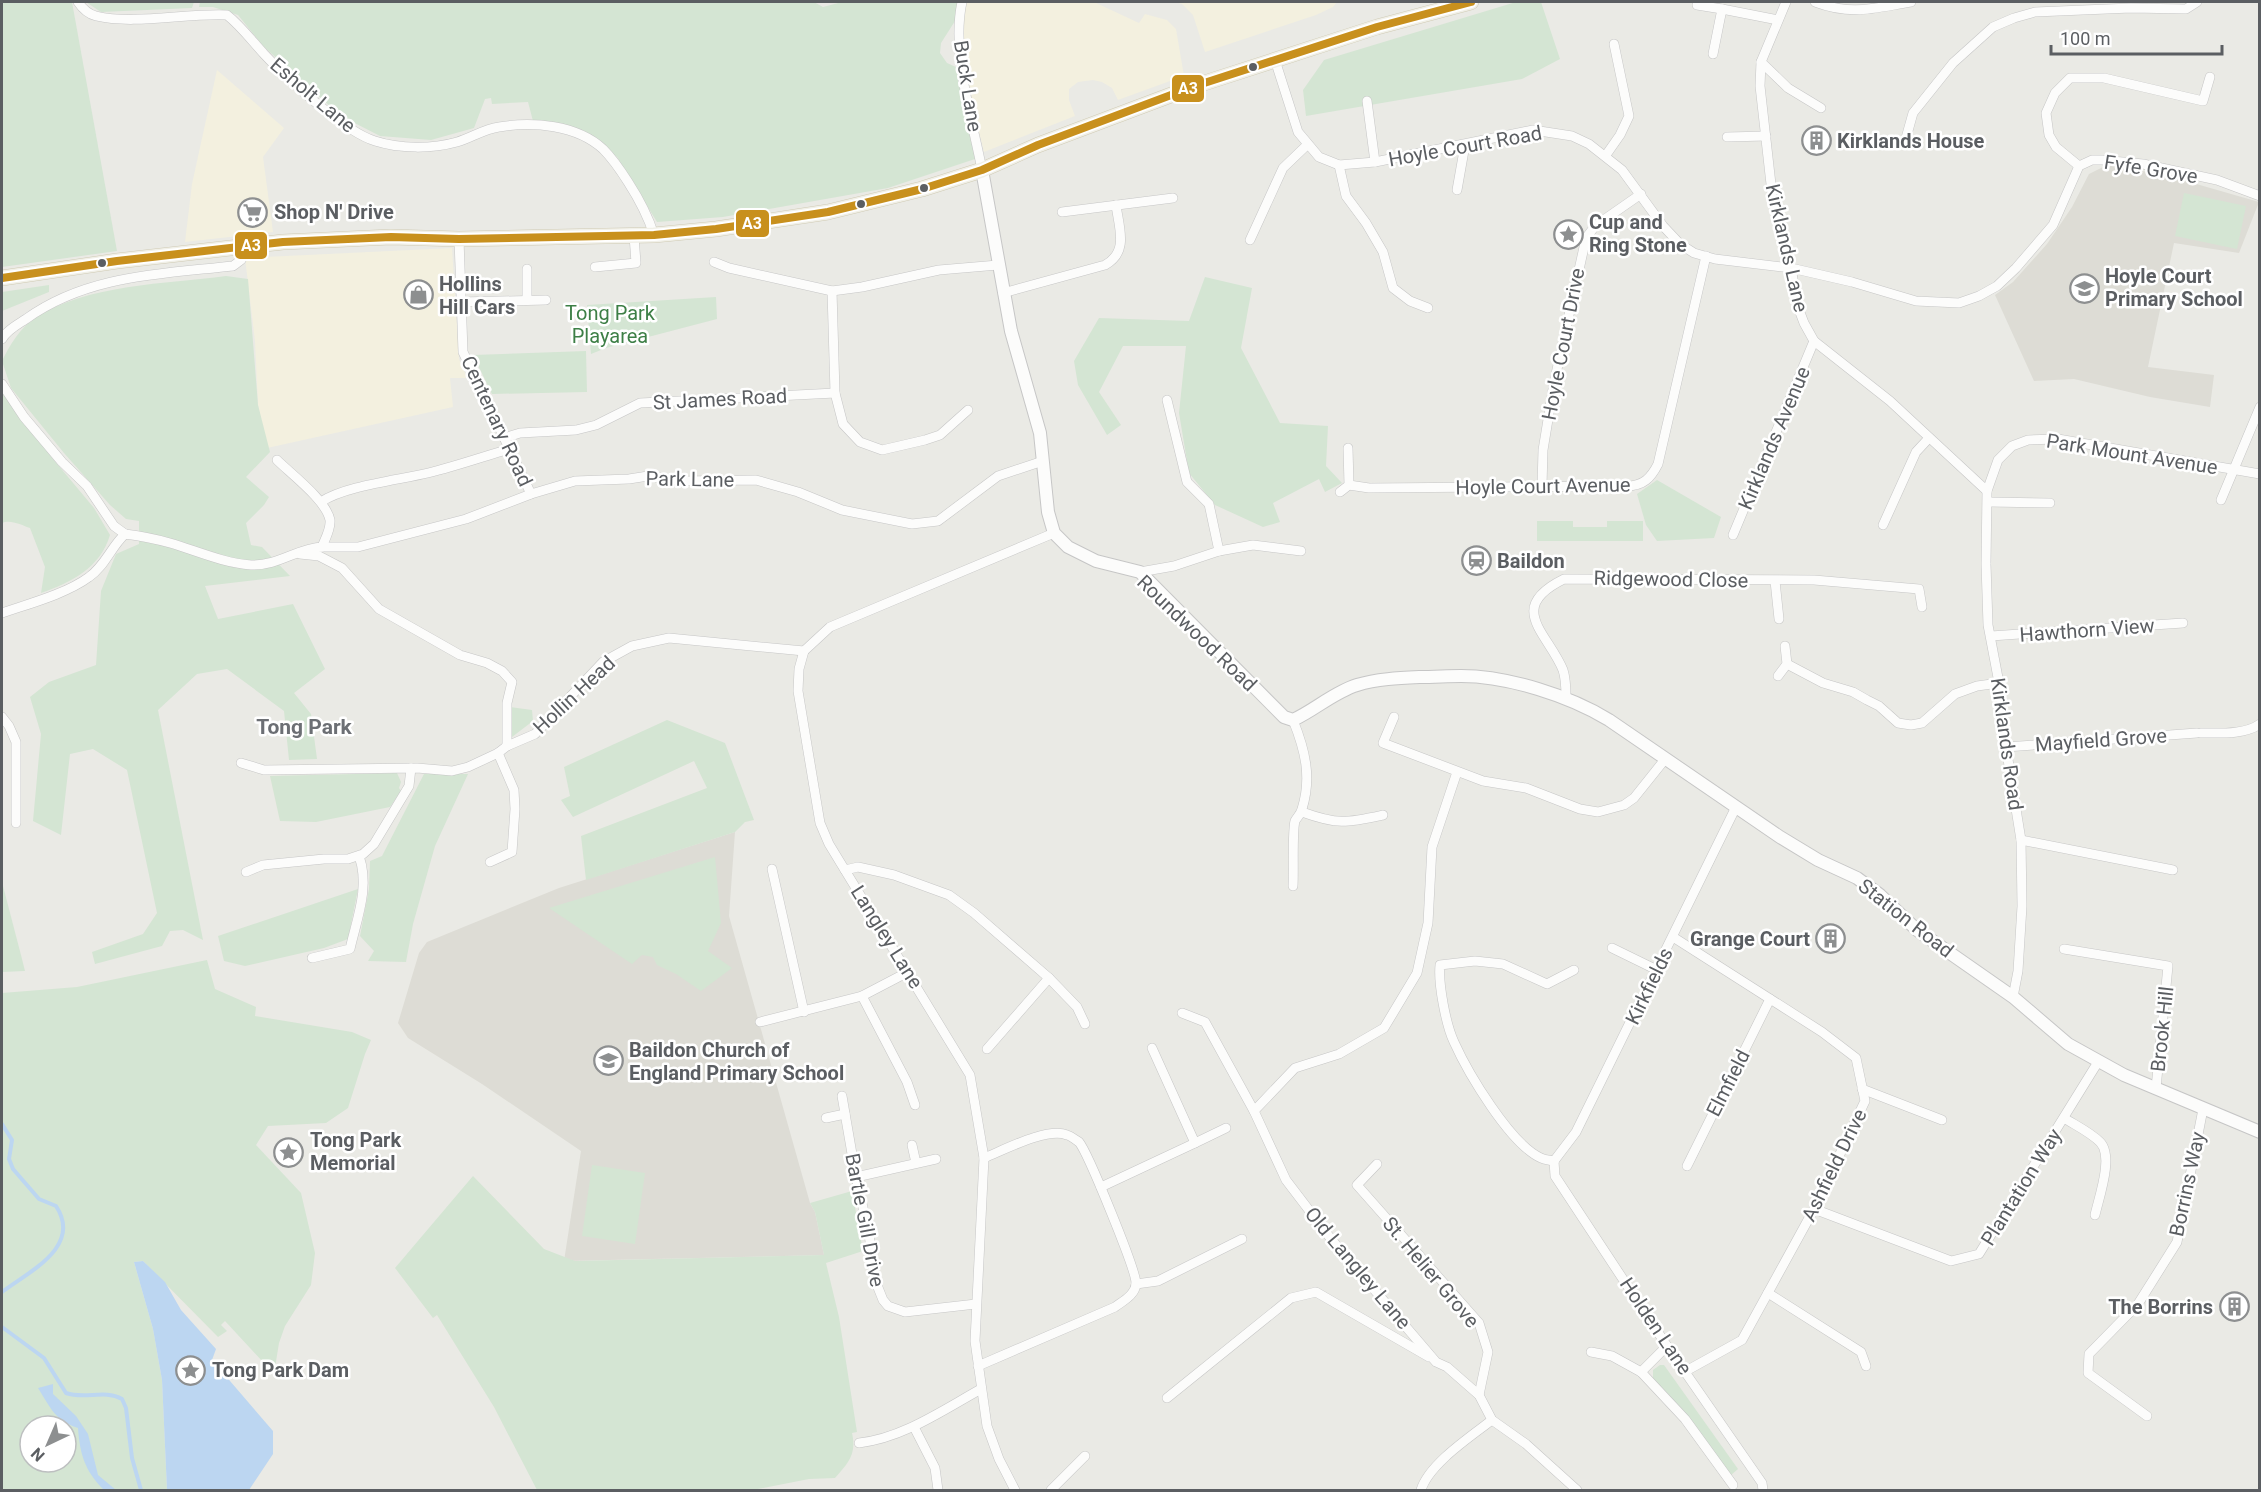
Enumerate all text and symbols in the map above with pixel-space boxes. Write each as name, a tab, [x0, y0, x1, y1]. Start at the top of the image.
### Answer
scale bar	[2051, 18, 2222, 56]
text: 100 m	[2060, 28, 2111, 49]
street label: Buck Lane	[949, 39, 987, 133]
street label: Esholt Lane	[266, 52, 360, 138]
unlabelled marker	[1247, 61, 1259, 73]
line badge: A3	[1171, 74, 1205, 103]
text: A3	[1178, 79, 1198, 98]
street label: Hoyle Court Road	[1386, 121, 1544, 171]
building icon: Kirklands House	[1800, 125, 1832, 157]
place label: Kirklands House	[1837, 129, 1985, 153]
street label: Fyfe Grove	[2103, 150, 2199, 188]
street label: Kirklands Lane	[1761, 181, 1813, 315]
unlabelled marker	[918, 182, 930, 194]
supermarket icon: Shop N' Drive	[237, 196, 269, 228]
unlabelled marker	[855, 198, 867, 210]
place label: Shop N' Drive	[274, 200, 394, 224]
line badge: A3	[735, 209, 770, 238]
place label: Cup and Ring Stone	[1589, 210, 1687, 257]
text: A3	[742, 214, 762, 233]
place icon: Cup and Ring Stone	[1552, 218, 1584, 250]
line badge: A3	[234, 231, 268, 260]
text: A3	[241, 236, 261, 255]
unlabelled marker	[96, 257, 108, 269]
place label: Hoyle Court Primary School	[2105, 264, 2243, 311]
street label: Hoyle Court Drive	[1536, 266, 1590, 422]
place label: Hollins Hill Cars	[439, 272, 515, 319]
school or university icon: Hoyle Court Primary School	[2068, 272, 2100, 304]
shop icon: Hollins Hill Cars	[402, 279, 434, 311]
park label: Tong Park Playarea	[565, 301, 656, 348]
street label: Centenary Road	[456, 352, 538, 490]
street label: Kirklands Avenue	[1733, 363, 1815, 513]
street label: St James Road	[652, 383, 788, 415]
street label: Park Mount Avenue	[2045, 429, 2219, 479]
street label: Park Lane	[646, 466, 734, 492]
street label: Hoyle Court Avenue	[1455, 472, 1631, 500]
station icon: Baildon	[1460, 545, 1492, 577]
place label: Baildon	[1497, 549, 1565, 573]
street label: Ridgewood Close	[1593, 566, 1749, 592]
street label: Roundwood Road	[1132, 570, 1262, 696]
street label: Hawthorn View	[2019, 613, 2155, 647]
street label: Hollin Head	[528, 651, 620, 739]
street label: Kirklands Road	[1986, 676, 2028, 812]
district label: Tong Park	[256, 715, 353, 739]
street label: Mayfield Grove	[2034, 723, 2168, 757]
street label: Station Road	[1854, 873, 1958, 963]
street label: Langley Lane	[846, 881, 928, 993]
building icon: Grange Court	[1815, 923, 1847, 955]
place label: Grange Court	[1690, 927, 1810, 951]
street label: Kirkfields	[1620, 944, 1678, 1028]
street label: Brook Hill	[2146, 985, 2178, 1073]
place label: Baildon Church of England Primary School	[629, 1038, 844, 1085]
school or university icon: Baildon Church of England Primary School	[592, 1045, 624, 1077]
street label: Elmfield	[1701, 1046, 1755, 1120]
street label: Ashfield Drive	[1796, 1105, 1872, 1225]
street label: Plantation Way	[1976, 1124, 2067, 1250]
place label: Tong Park Memorial	[310, 1128, 401, 1175]
street label: Borrins Way	[2164, 1129, 2210, 1238]
place icon: Tong Park Memorial	[273, 1136, 305, 1168]
street label: Bartle Gill Drive	[840, 1151, 890, 1289]
street label: Old Langley Lane	[1300, 1202, 1416, 1334]
street label: St. Helier Grove	[1378, 1212, 1484, 1332]
street label: Holden Lane	[1615, 1273, 1697, 1379]
building icon: The Borrins	[2218, 1291, 2250, 1323]
place label: The Borrins	[2108, 1295, 2213, 1319]
place icon: Tong Park Dam	[175, 1354, 207, 1386]
place label: Tong Park Dam	[212, 1358, 349, 1382]
north arrow	[18, 1414, 78, 1474]
text: N	[27, 1444, 49, 1465]

